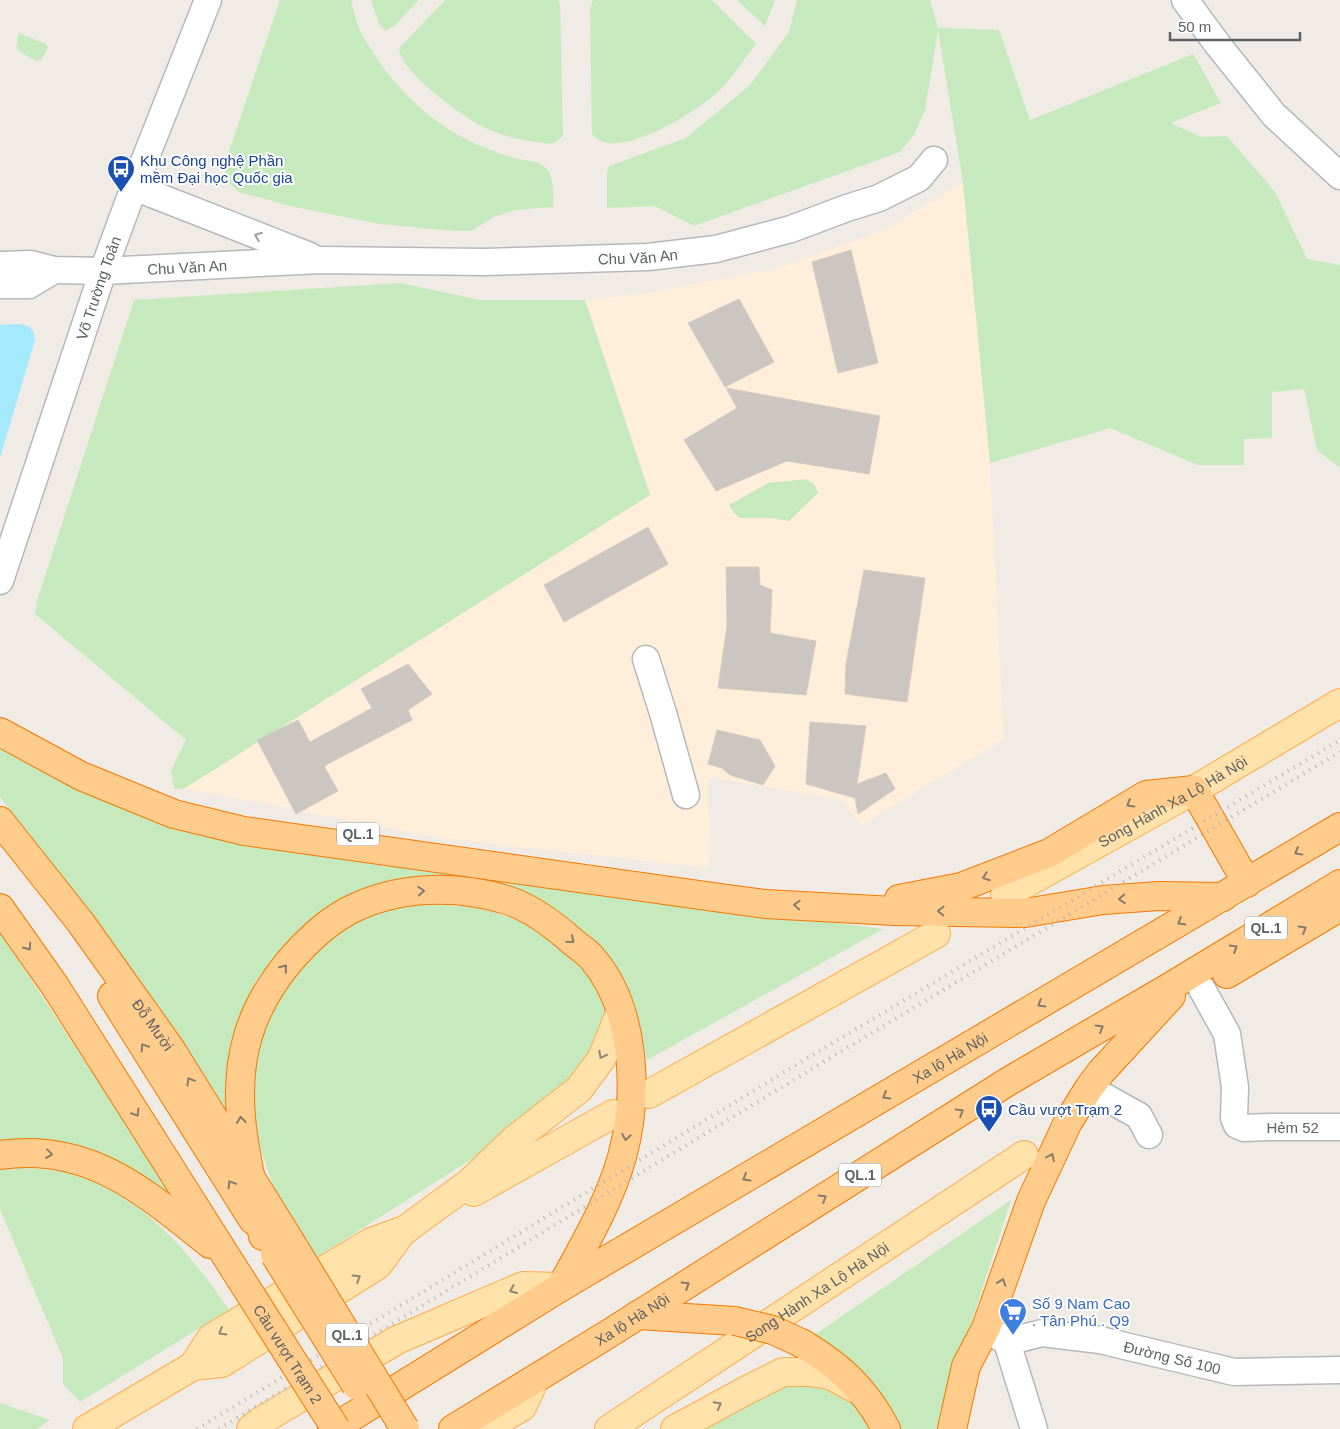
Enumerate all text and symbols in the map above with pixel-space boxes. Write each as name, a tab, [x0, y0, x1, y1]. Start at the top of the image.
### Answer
scale bar	[1170, 10, 1300, 42]
text: 50 m	[1178, 18, 1211, 35]
place label: Khu Công nghệ Phần mềm Đại học Quốc gia	[140, 152, 293, 186]
bus stop icon: Khu Công nghệ Phần mềm Đại học Quốc gia	[106, 154, 136, 193]
one-way arrow	[254, 232, 263, 242]
street label: Võ Trường Toản	[72, 234, 124, 342]
street label: Chu Văn An	[598, 245, 679, 267]
street label: Chu Văn An	[147, 256, 228, 277]
street label: Song Hành Xa Lộ Hà Nội	[1095, 752, 1250, 850]
one-way arrow	[1127, 798, 1136, 808]
road number: QL.1	[337, 822, 379, 846]
one-way arrow	[1295, 846, 1304, 856]
one-way arrow	[982, 871, 991, 882]
one-way arrow	[418, 885, 426, 896]
one-way arrow	[1118, 893, 1126, 904]
one-way arrow	[792, 900, 800, 911]
one-way arrow	[937, 906, 945, 917]
one-way arrow	[1178, 915, 1187, 925]
road number: QL.1	[1245, 916, 1287, 940]
one-way arrow	[1297, 926, 1306, 936]
one-way arrow	[565, 934, 574, 943]
one-way arrow	[22, 942, 31, 951]
one-way arrow	[1229, 944, 1238, 954]
one-way arrow	[279, 964, 288, 973]
street label: Đỗ Mười	[129, 996, 177, 1054]
one-way arrow	[1038, 998, 1047, 1008]
one-way arrow	[1094, 1024, 1103, 1034]
street label: Xa lộ Hà Nội	[909, 1029, 990, 1086]
one-way arrow	[141, 1043, 150, 1052]
one-way arrow	[598, 1050, 608, 1059]
one-way arrow	[187, 1077, 197, 1086]
one-way arrow	[883, 1089, 892, 1099]
bus stop icon: Cầu vượt Trạm 2	[974, 1094, 1004, 1133]
place label: Cầu vượt Trạm 2	[1008, 1101, 1122, 1118]
one-way arrow	[129, 1108, 139, 1117]
one-way arrow	[955, 1108, 964, 1118]
one-way arrow	[236, 1115, 247, 1123]
street label: Hẻm 52	[1266, 1119, 1319, 1136]
one-way arrow	[621, 1133, 631, 1142]
one-way arrow	[45, 1148, 53, 1159]
one-way arrow	[1045, 1153, 1055, 1162]
road number: QL.1	[839, 1164, 881, 1186]
one-way arrow	[743, 1172, 752, 1182]
one-way arrow	[227, 1181, 237, 1190]
one-way arrow	[818, 1195, 827, 1205]
street label: Song Hành Xa Lộ Hà Nội	[742, 1238, 892, 1345]
one-way arrow	[352, 1275, 361, 1284]
one-way arrow	[996, 1278, 1006, 1287]
one-way arrow	[680, 1282, 689, 1292]
one-way arrow	[509, 1283, 518, 1294]
street label: Xa lộ Hà Nội	[592, 1289, 672, 1349]
place label: Số 9 Nam Cao . Tân Phú . Q9	[1032, 1295, 1130, 1329]
supermarket icon: Số 9 Nam Cao . Tân Phú . Q9	[998, 1297, 1028, 1336]
street label: Cầu vượt Trạm 2	[250, 1301, 326, 1407]
road number: QL.1	[326, 1324, 368, 1346]
one-way arrow	[218, 1325, 227, 1335]
street label: Đường Số 100	[1122, 1338, 1223, 1377]
one-way arrow	[713, 1401, 722, 1411]

